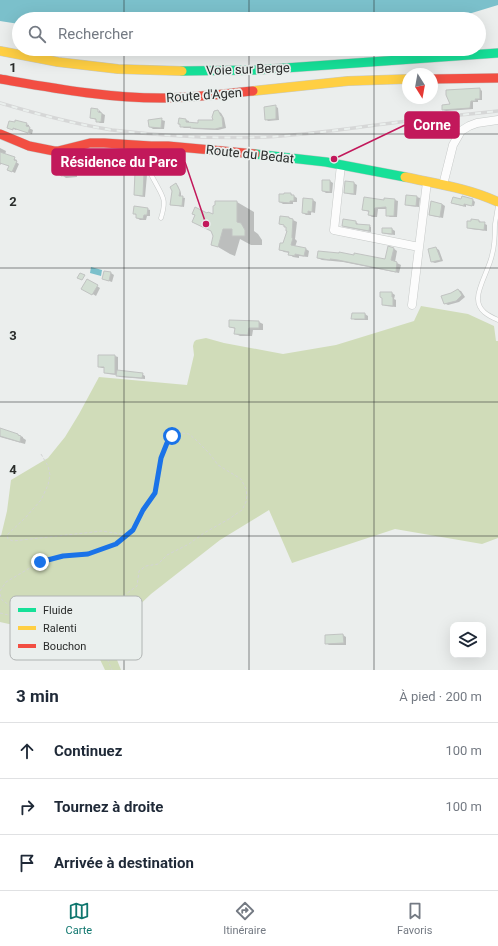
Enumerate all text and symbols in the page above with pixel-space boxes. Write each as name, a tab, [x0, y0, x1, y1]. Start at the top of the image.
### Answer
search box	[12, 12, 486, 56]
icon: search	[26, 23, 48, 45]
text: Rechercher	[58, 25, 133, 43]
text: 1	[9, 60, 17, 75]
street label: Voie sur Berge	[206, 60, 290, 78]
north arrow	[402, 68, 438, 104]
street label: Route d'Agen	[166, 85, 242, 105]
callout: Corne	[405, 112, 459, 138]
text: Corne	[413, 117, 451, 133]
street label: Route du Bedat	[205, 142, 295, 166]
callout: Résidence du Parc	[52, 149, 185, 175]
text: Résidence du Parc	[61, 154, 177, 170]
text: 2	[9, 194, 17, 209]
text: 3	[9, 328, 17, 343]
route start	[163, 427, 181, 445]
text: 4	[9, 462, 17, 477]
route end	[31, 553, 49, 571]
legend	[10, 596, 142, 660]
text: Fluide	[43, 604, 73, 617]
text: Ralenti	[43, 622, 77, 635]
map controls	[450, 622, 486, 658]
button: layers	[450, 622, 486, 658]
text: Bouchon	[43, 640, 86, 653]
text: 3 min	[16, 686, 59, 706]
text: À pied · 200 m	[399, 689, 482, 704]
icon: ahead	[16, 740, 38, 762]
text: Continuez	[54, 742, 122, 760]
text: 100 m	[445, 743, 482, 758]
icon: right	[16, 796, 38, 818]
text: Tournez à droite	[54, 798, 163, 816]
text: 100 m	[445, 799, 482, 814]
icon: arrive	[16, 852, 38, 874]
text: Arrivée à destination	[54, 854, 194, 872]
tab: Carte	[66, 900, 92, 937]
tab: Itinéraire	[223, 900, 266, 937]
tab: Favoris	[397, 900, 432, 937]

